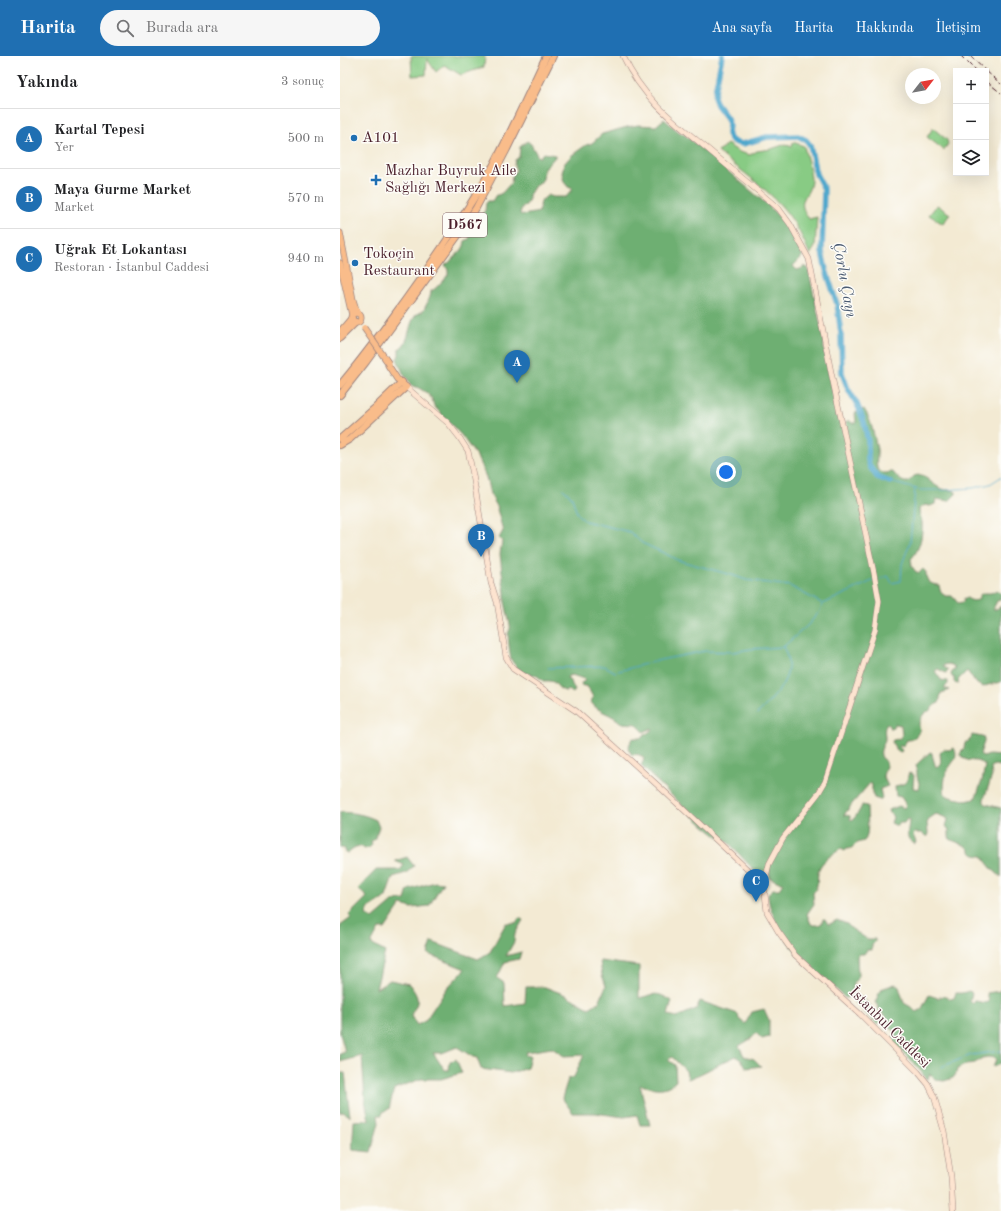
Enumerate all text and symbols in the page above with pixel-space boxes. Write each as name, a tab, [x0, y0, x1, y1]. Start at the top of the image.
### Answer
search box	[100, 10, 380, 46]
icon: search	[114, 17, 136, 39]
text: Harita	[20, 19, 76, 38]
text: Burada ara	[146, 21, 218, 36]
text: Ana sayfa	[711, 21, 772, 35]
text: Harita	[794, 21, 834, 35]
text: Hakkında	[856, 21, 914, 35]
text: İletişim	[936, 21, 981, 35]
north arrow	[905, 68, 941, 104]
map controls	[953, 68, 989, 176]
button: +	[953, 68, 989, 104]
text: Yakında	[16, 74, 78, 91]
text: 3 sonuç	[281, 75, 324, 88]
button: −	[953, 104, 989, 140]
text: Kartal Tepesi	[54, 123, 145, 138]
place label: A101	[362, 131, 400, 146]
text: A	[24, 132, 34, 145]
text: 500 m	[287, 132, 324, 145]
marker: A101	[349, 133, 359, 143]
button: layers	[953, 140, 989, 176]
text: Yer	[54, 141, 74, 154]
place label: Mazhar Buyruk Aile Sağlığı Merkezi	[385, 164, 517, 196]
marker: Mazhar Buyruk Aile Sağlığı Merkezi	[370, 174, 382, 186]
text: Maya Gurme Market	[54, 183, 191, 198]
text: B	[24, 192, 34, 205]
text: 570 m	[287, 192, 324, 205]
text: Market	[54, 201, 94, 214]
road number: D567	[443, 213, 487, 237]
water label: Çorlu Çayı	[830, 241, 858, 319]
text: Uğrak Et Lokantası	[54, 243, 187, 258]
place label: Tokoçin Restaurant	[363, 247, 435, 279]
text: C	[25, 252, 33, 265]
text: 940 m	[287, 252, 324, 265]
marker: Tokoçin Restaurant	[350, 258, 360, 268]
text: Restoran · İstanbul Caddesi	[54, 261, 209, 274]
pin: A	[504, 350, 530, 383]
your location	[716, 462, 736, 482]
pin: B	[468, 524, 494, 557]
pin: C	[743, 869, 769, 902]
street label: İstanbul Caddesi	[846, 982, 935, 1071]

